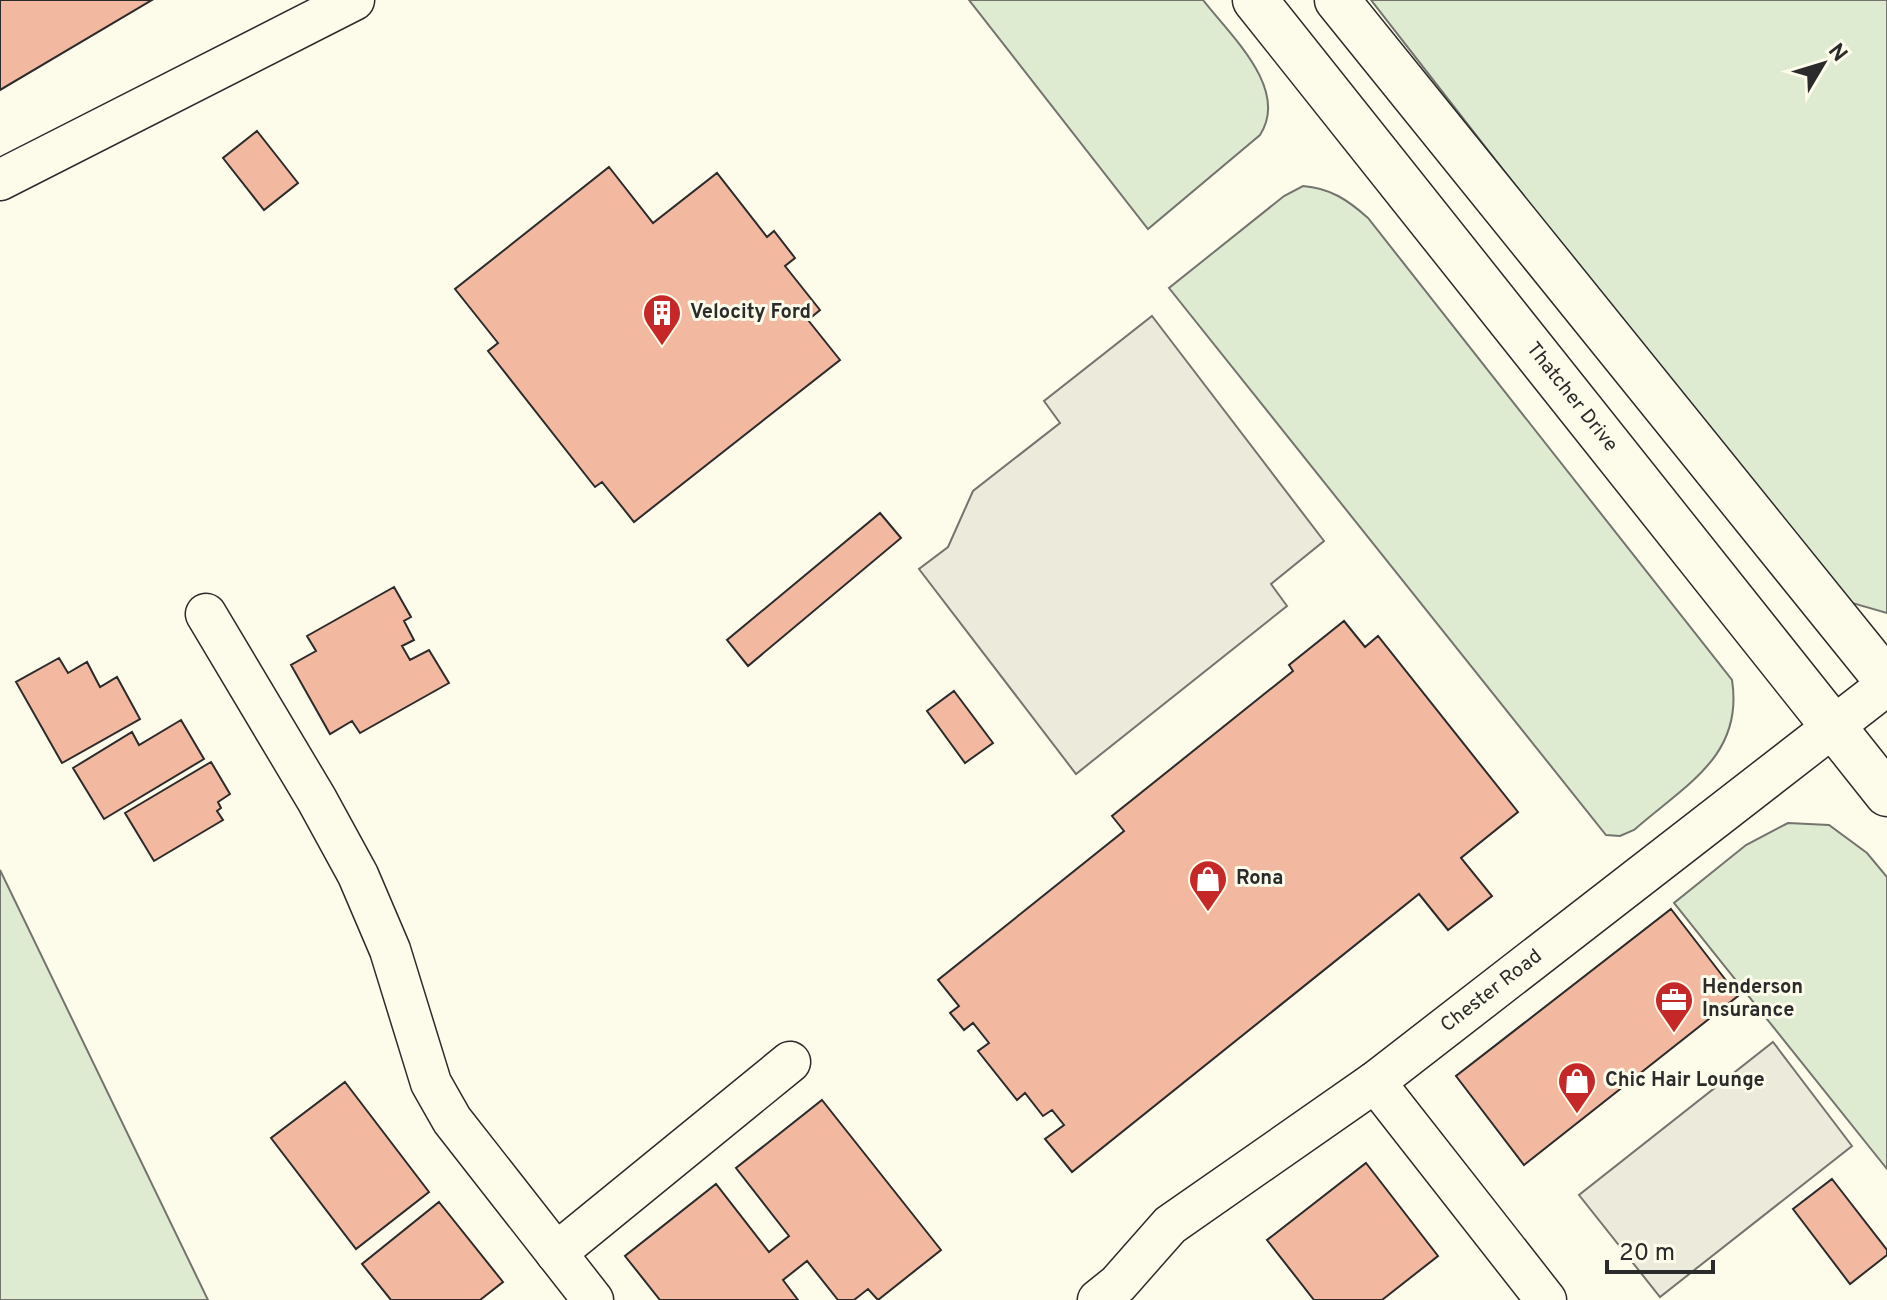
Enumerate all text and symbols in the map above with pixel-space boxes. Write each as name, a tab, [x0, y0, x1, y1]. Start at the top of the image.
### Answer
north arrow	[1783, 24, 1863, 104]
text: N	[1821, 39, 1852, 68]
building icon: Velocity Ford	[641, 292, 683, 347]
place label: Velocity Ford	[690, 300, 811, 326]
street label: Thatcher Drive	[1520, 337, 1623, 458]
shop icon: Rona	[1187, 858, 1229, 913]
place label: Rona	[1236, 866, 1283, 892]
street label: Chester Road	[1436, 944, 1548, 1039]
place label: Henderson Insurance	[1702, 975, 1803, 1024]
office icon: Henderson Insurance	[1653, 979, 1695, 1034]
shop icon: Chic Hair Lounge	[1556, 1060, 1598, 1115]
place label: Chic Hair Lounge	[1605, 1068, 1765, 1094]
scale bar	[1607, 1224, 1713, 1274]
text: 20 m	[1619, 1239, 1675, 1269]

